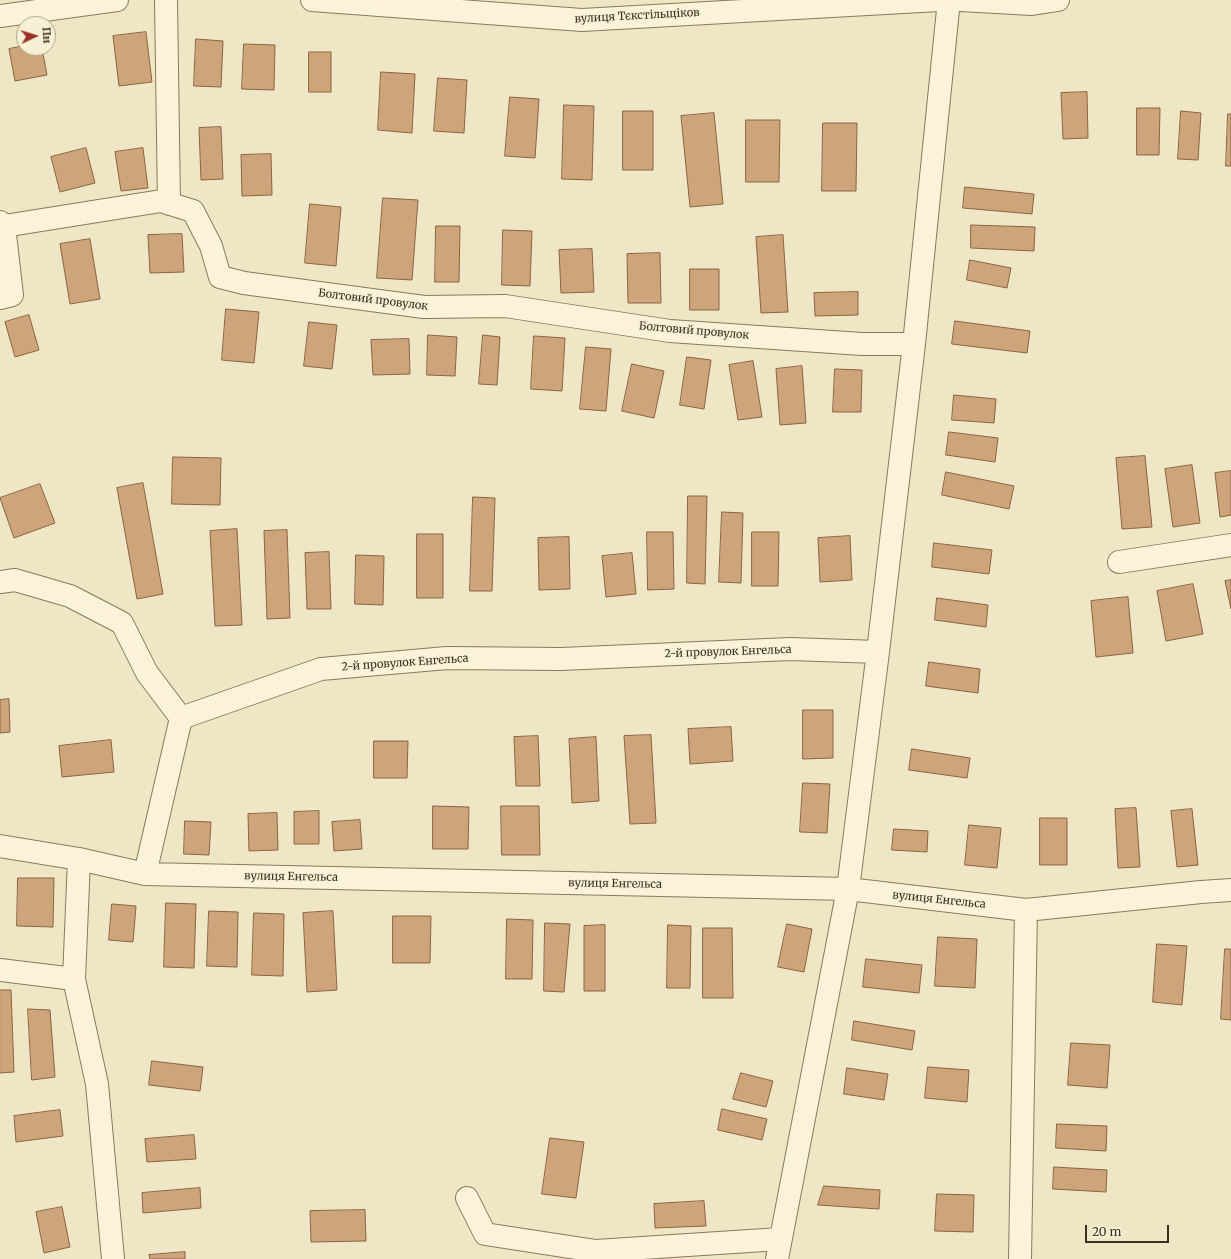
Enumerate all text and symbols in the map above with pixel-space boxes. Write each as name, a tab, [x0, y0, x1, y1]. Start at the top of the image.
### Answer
street label: вулиця Тєкстільщіков	[574, 6, 700, 26]
north arrow	[16, 16, 56, 56]
text: Пн	[39, 26, 55, 44]
street label: Болтовий провулок	[317, 287, 429, 313]
street label: Болтовий провулок	[638, 320, 750, 342]
street label: 2-й провулок Енгельса	[664, 643, 792, 661]
street label: 2-й провулок Енгельса	[341, 652, 469, 674]
street label: вулиця Енгельса	[244, 870, 338, 884]
street label: вулиця Енгельса	[568, 877, 662, 891]
street label: вулиця Енгельса	[892, 889, 986, 911]
scale bar	[1087, 1217, 1171, 1243]
text: 20 m	[1092, 1224, 1121, 1239]

